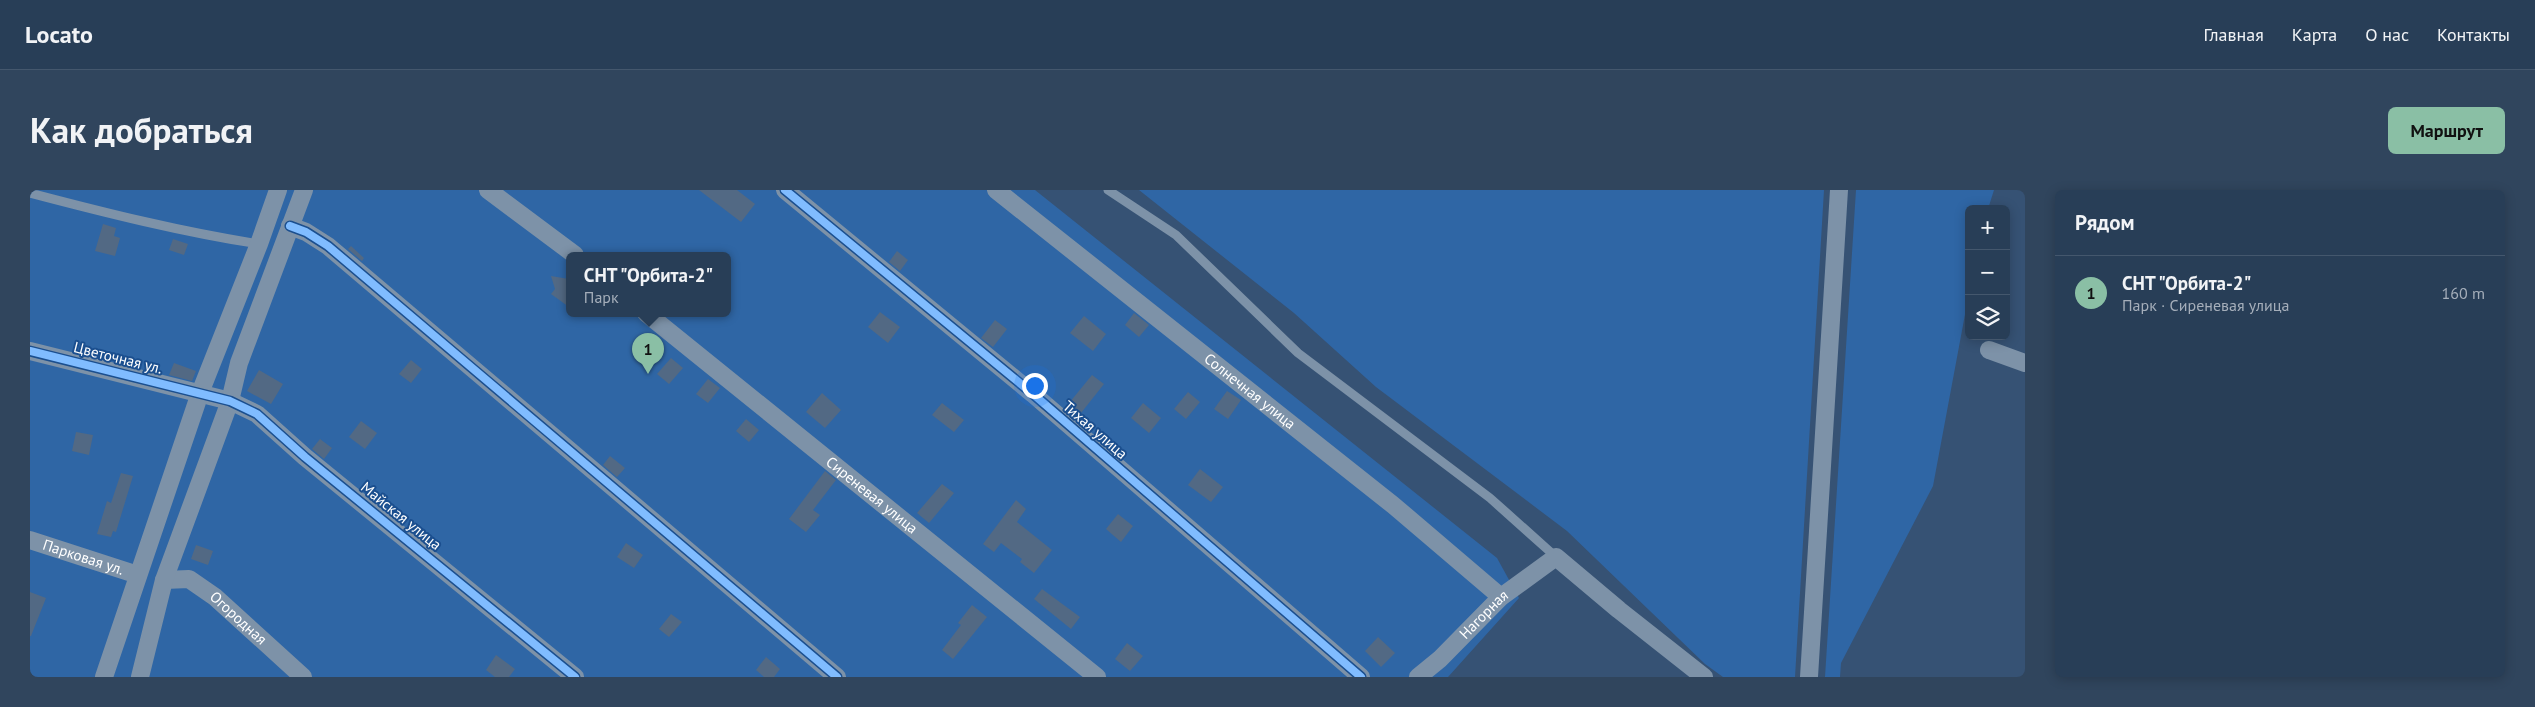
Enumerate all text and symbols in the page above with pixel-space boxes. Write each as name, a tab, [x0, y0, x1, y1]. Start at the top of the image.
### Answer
text: Locato	[25, 19, 93, 50]
text: Главная	[2203, 23, 2264, 46]
text: Карта	[2292, 23, 2337, 46]
text: О нас	[2365, 23, 2409, 46]
text: Контакты	[2437, 23, 2510, 46]
text: Как добраться	[30, 107, 253, 153]
button: Маршрут	[2388, 107, 2505, 154]
map controls	[1965, 205, 2010, 340]
button: +	[1965, 205, 2010, 250]
text: Рядом	[2075, 209, 2134, 236]
button: −	[1965, 250, 2010, 295]
popup	[566, 252, 731, 317]
text: СНТ "Орбита-2"	[584, 263, 713, 287]
text: СНТ "Орбита-2"	[2122, 271, 2251, 295]
text: 1	[2086, 283, 2096, 303]
text: 160 m	[2442, 283, 2485, 303]
text: Парк	[584, 287, 619, 307]
button: layers	[1965, 295, 2010, 340]
text: Парк · Сиреневая улица	[2122, 295, 2290, 315]
pin: 1	[632, 333, 664, 374]
street label: Цветочная ул.	[72, 337, 164, 378]
street label: Солнечная улица	[1201, 349, 1300, 433]
your location	[1022, 373, 1048, 399]
street label: Тихая улица	[1059, 396, 1132, 463]
street label: Сиреневая улица	[822, 452, 922, 537]
street label: Майская улица	[357, 477, 445, 554]
street label: Парковая ул.	[40, 535, 126, 579]
street label: Нагорная	[1455, 585, 1512, 643]
street label: Огородная	[206, 587, 271, 648]

